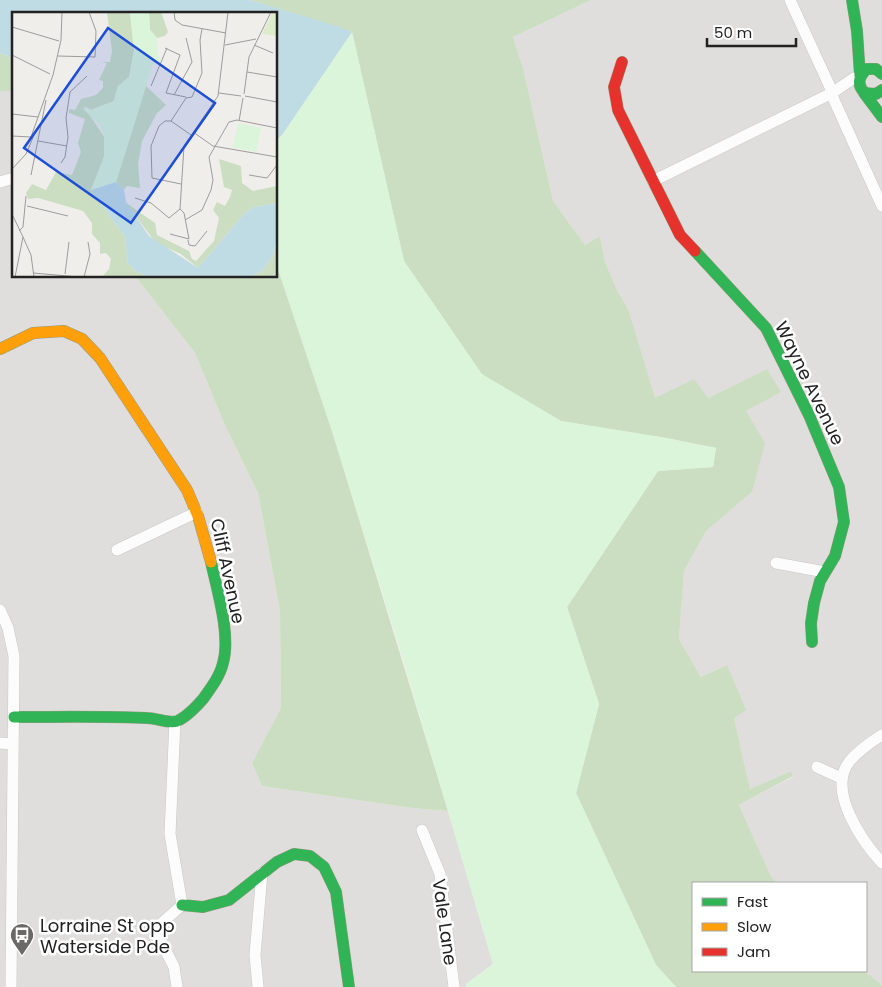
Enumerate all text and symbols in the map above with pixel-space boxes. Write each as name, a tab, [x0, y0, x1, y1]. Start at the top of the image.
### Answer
inset map	[12, 12, 278, 278]
scale bar	[707, 15, 796, 47]
text: 50 m	[714, 22, 752, 43]
street label: Wayne Avenue	[769, 317, 851, 449]
street label: Cliff Avenue	[205, 516, 251, 626]
street label: Vale Lane	[427, 877, 463, 967]
legend	[692, 882, 867, 972]
text: Fast	[737, 891, 768, 912]
place label: Lorraine St opp Waterside Pde	[40, 913, 175, 959]
text: Slow	[737, 916, 772, 937]
bus stop icon: Lorraine St opp Waterside Pde	[9, 922, 35, 956]
text: Jam	[737, 941, 771, 962]

